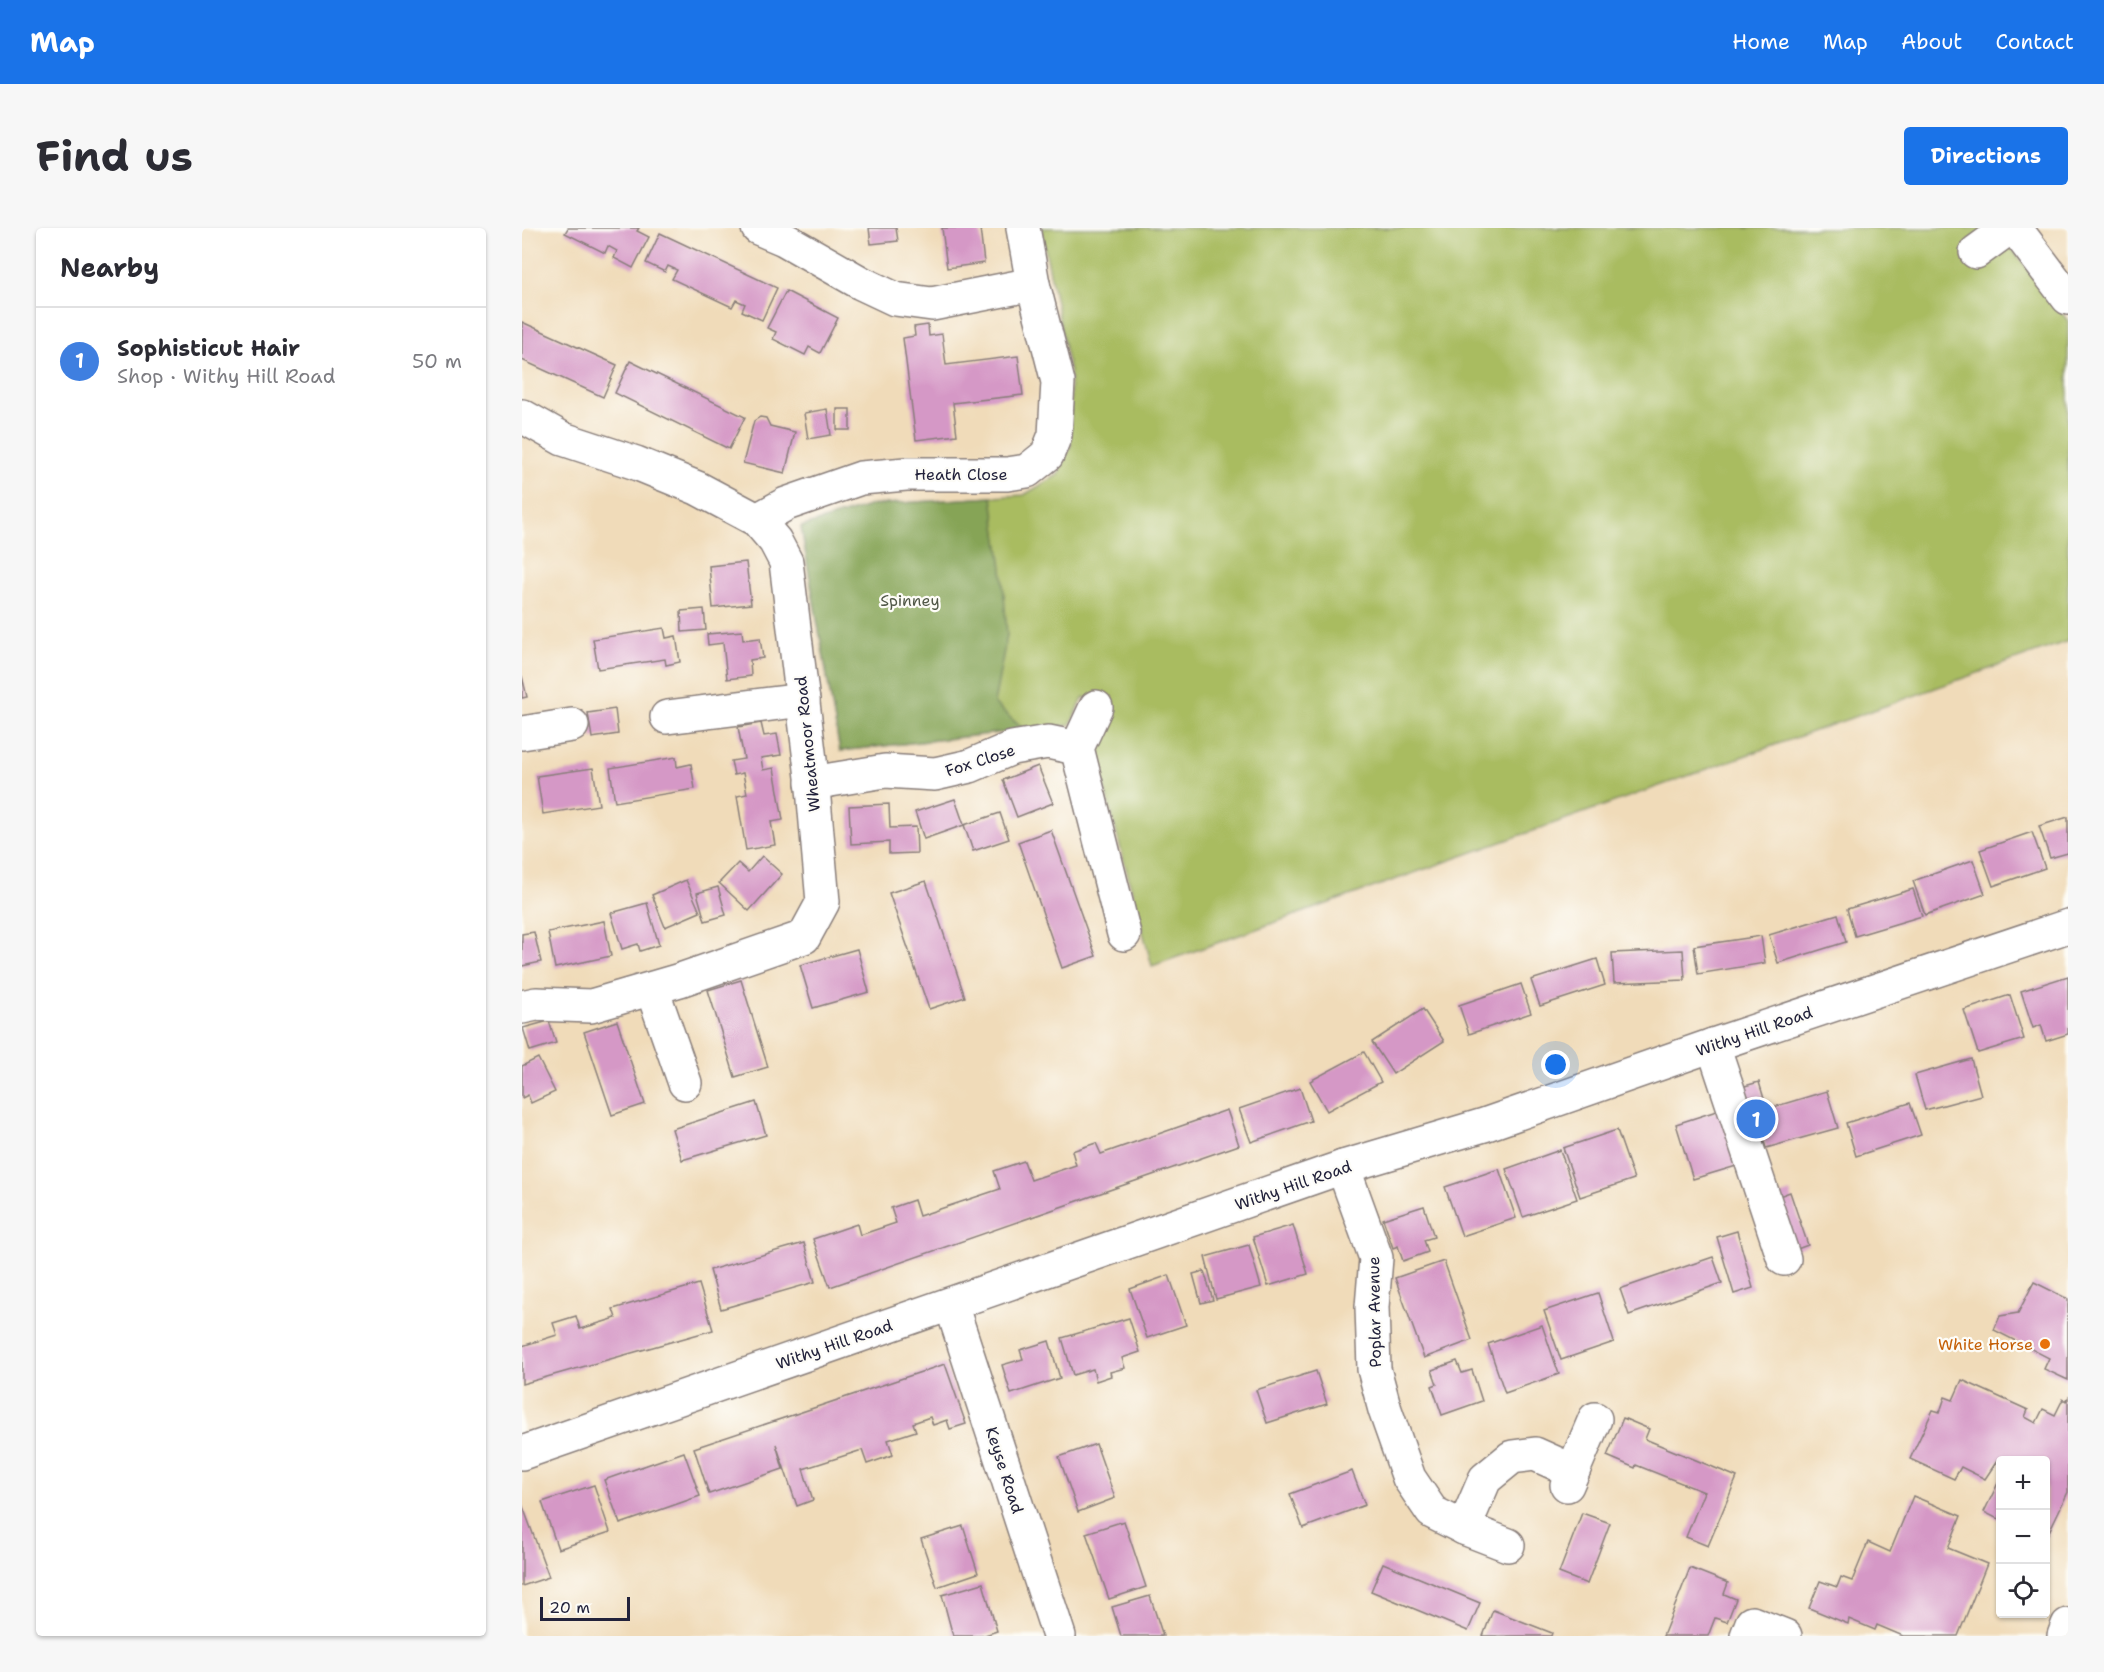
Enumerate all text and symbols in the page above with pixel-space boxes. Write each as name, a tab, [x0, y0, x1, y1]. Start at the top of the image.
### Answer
text: Map	[30, 23, 95, 61]
text: Home	[1732, 28, 1790, 56]
text: Map	[1823, 28, 1868, 56]
text: About	[1901, 28, 1962, 56]
text: Contact	[1995, 28, 2074, 56]
button: Directions	[1904, 127, 2068, 185]
text: Find us	[36, 128, 193, 184]
text: Nearby	[60, 250, 159, 285]
text: Sophisticut Hair	[117, 334, 300, 363]
text: 1	[75, 348, 84, 374]
text: 50 m	[412, 348, 462, 374]
text: Shop · Withy Hill Road	[117, 363, 335, 389]
street label: Heath Close	[915, 464, 1007, 485]
park label: Spinney	[880, 590, 940, 611]
street label: Wheatmoor Road	[790, 675, 825, 813]
street label: Fox Close	[943, 739, 1018, 782]
street label: Withy Hill Road	[1693, 1002, 1815, 1061]
your location	[1541, 1050, 1570, 1079]
pin: 1	[1736, 1096, 1776, 1142]
street label: Withy Hill Road	[1232, 1156, 1354, 1215]
street label: Poplar Avenue	[1363, 1256, 1386, 1368]
street label: Withy Hill Road	[773, 1315, 895, 1374]
place label: White Horse	[1938, 1334, 2033, 1355]
marker: White Horse	[2038, 1337, 2052, 1351]
street label: Keyse Road	[981, 1424, 1028, 1516]
map controls	[1996, 1456, 2050, 1618]
button: +	[1996, 1456, 2050, 1510]
button: −	[1996, 1510, 2050, 1564]
button: locate	[1996, 1564, 2050, 1618]
scale bar	[540, 1594, 630, 1622]
text: 20 m	[549, 1597, 590, 1618]

